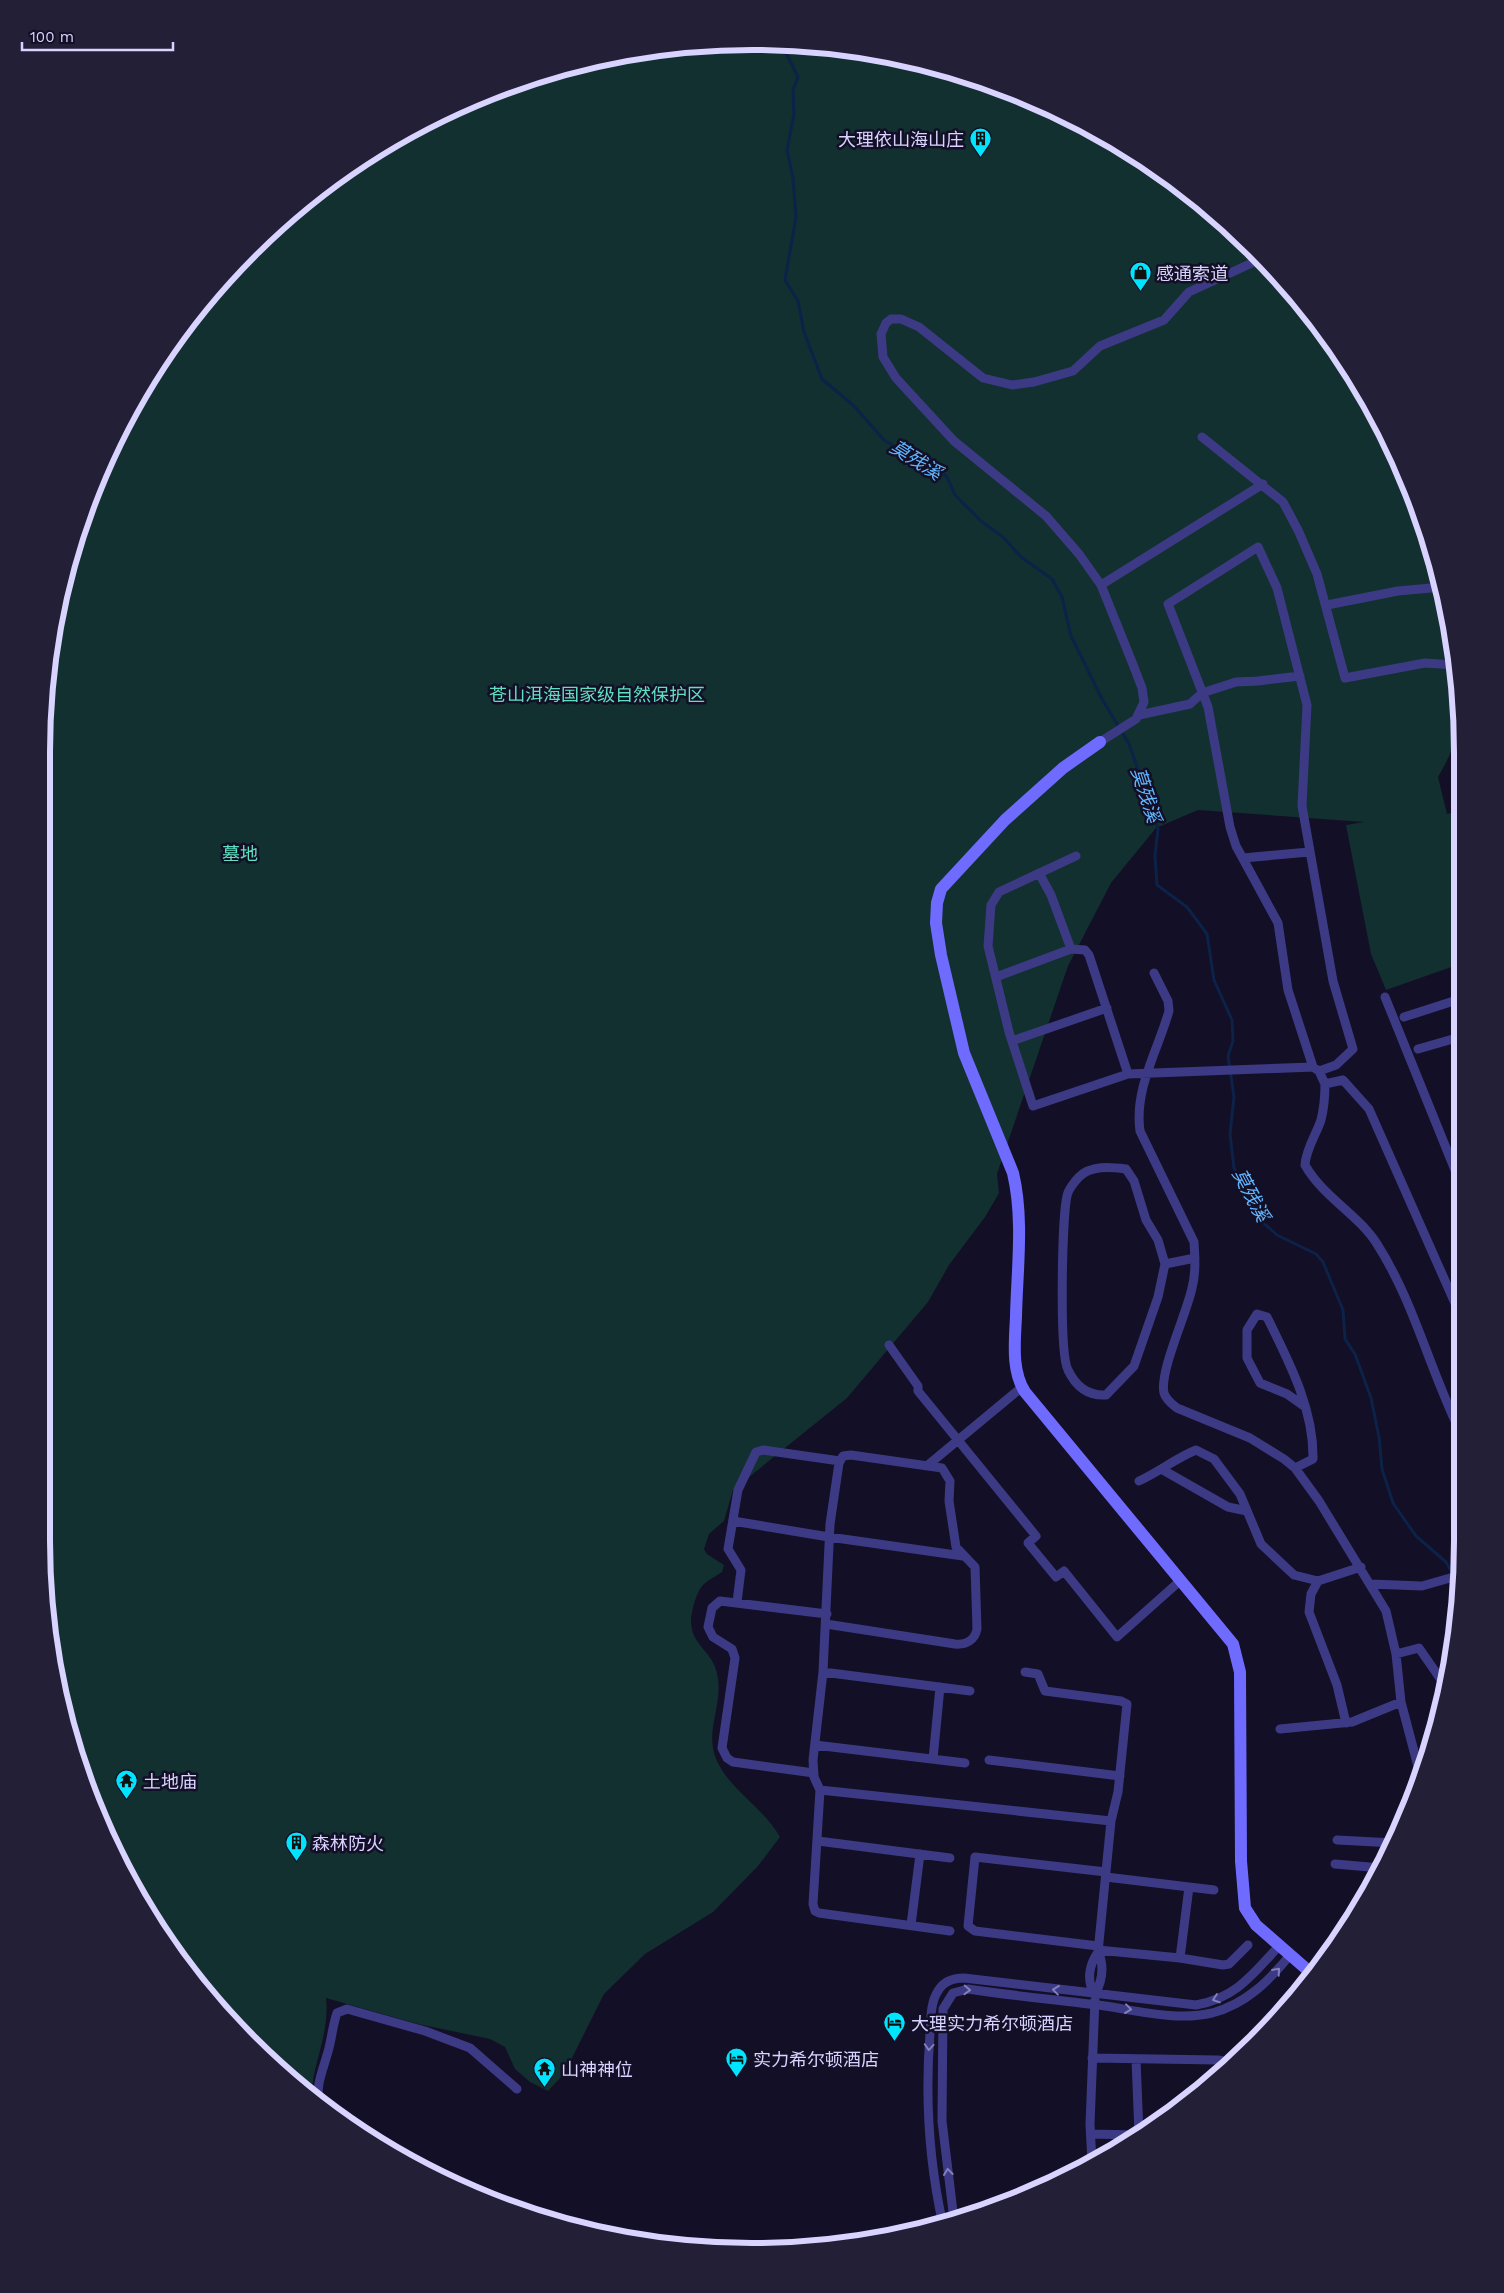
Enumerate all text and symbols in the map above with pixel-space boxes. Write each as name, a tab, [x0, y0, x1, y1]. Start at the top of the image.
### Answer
scale bar	[22, 20, 174, 52]
text: 100 m	[30, 28, 74, 46]
building icon: 大理依山海山庄	[968, 127, 992, 158]
place label: 大理依山海山庄	[838, 129, 964, 150]
shop icon: 感通索道	[1128, 261, 1152, 292]
place label: 感通索道	[1156, 263, 1228, 284]
water label: 莫残溪	[886, 435, 948, 486]
park label: 苍山洱海国家级自然保护区	[489, 684, 705, 705]
water label: 莫残溪	[1126, 764, 1166, 828]
park label: 墓地	[222, 843, 258, 864]
water label: 莫残溪	[1227, 1164, 1275, 1227]
temple icon: 土地庙	[115, 1769, 139, 1800]
place label: 土地庙	[143, 1771, 197, 1792]
building icon: 森林防火	[284, 1831, 308, 1862]
place label: 森林防火	[312, 1833, 384, 1854]
one-way arrow	[1271, 1968, 1279, 1977]
one-way arrow	[964, 1985, 971, 1995]
one-way arrow	[1051, 1985, 1060, 1995]
one-way arrow	[1213, 1993, 1221, 2003]
one-way arrow	[1125, 2003, 1133, 2014]
hotel icon: 大理实力希尔顿酒店	[883, 2011, 907, 2042]
place label: 大理实力希尔顿酒店	[911, 2013, 1073, 2034]
one-way arrow	[924, 2043, 935, 2051]
hotel icon: 实力希尔顿酒店	[725, 2047, 749, 2078]
place label: 实力希尔顿酒店	[753, 2049, 879, 2070]
temple icon: 山神神位	[533, 2057, 557, 2088]
place label: 山神神位	[561, 2059, 633, 2080]
one-way arrow	[943, 2167, 954, 2175]

